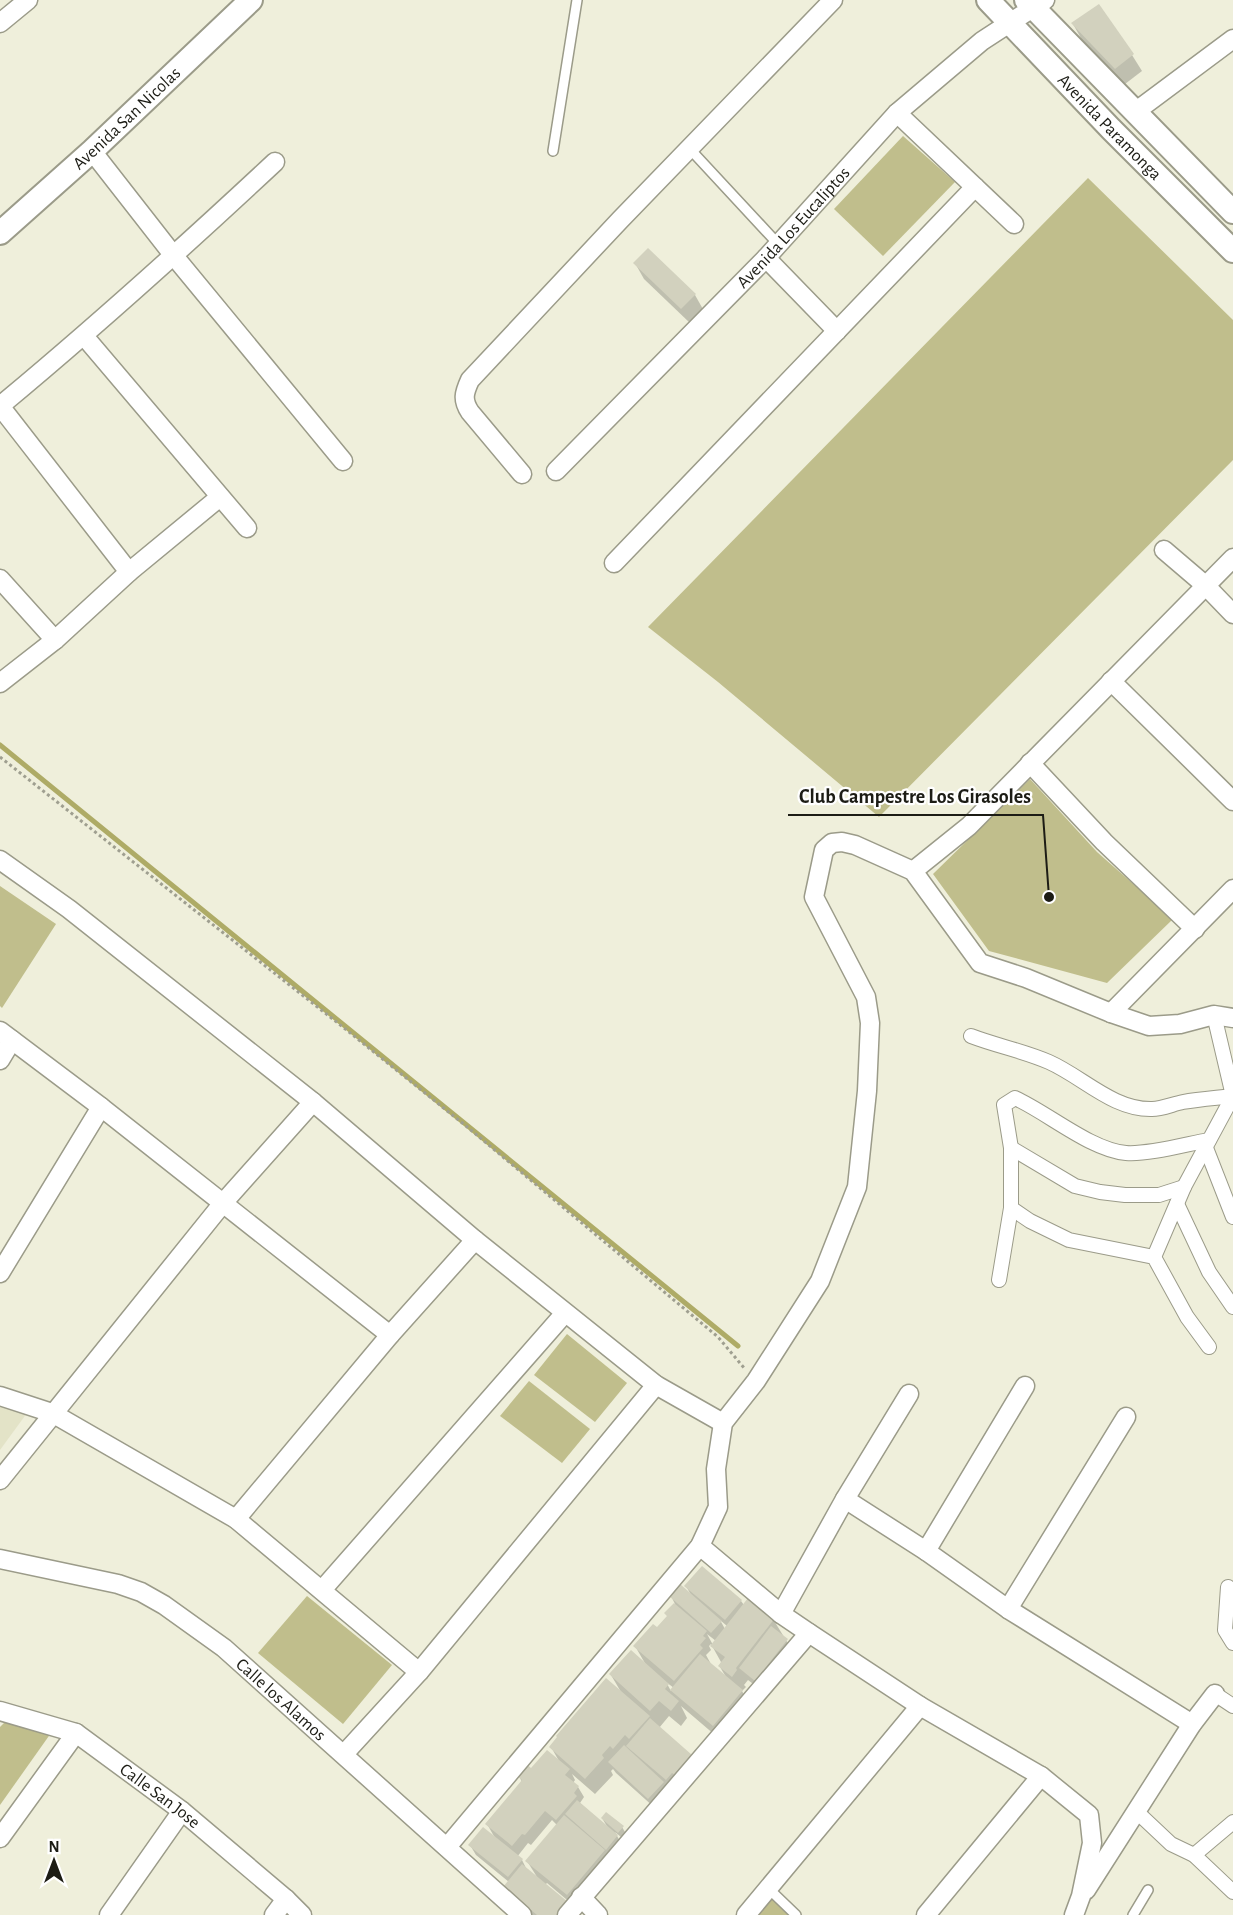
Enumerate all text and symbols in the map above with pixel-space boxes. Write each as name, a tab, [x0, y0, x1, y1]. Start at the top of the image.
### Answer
street label: Avenida San Nicolas	[70, 64, 184, 173]
street label: Avenida Paramonga	[1054, 71, 1165, 184]
street label: Avenida Los Eucaliptos	[734, 164, 854, 292]
callout: Club Campestre Los Girasoles	[788, 777, 1043, 815]
text: Club Campestre Los Girasoles	[799, 787, 1031, 807]
street label: Calle los Alamos	[232, 1655, 329, 1745]
street label: Calle San Jose	[116, 1760, 203, 1832]
north arrow	[24, 1831, 84, 1891]
text: N	[48, 1839, 60, 1855]

